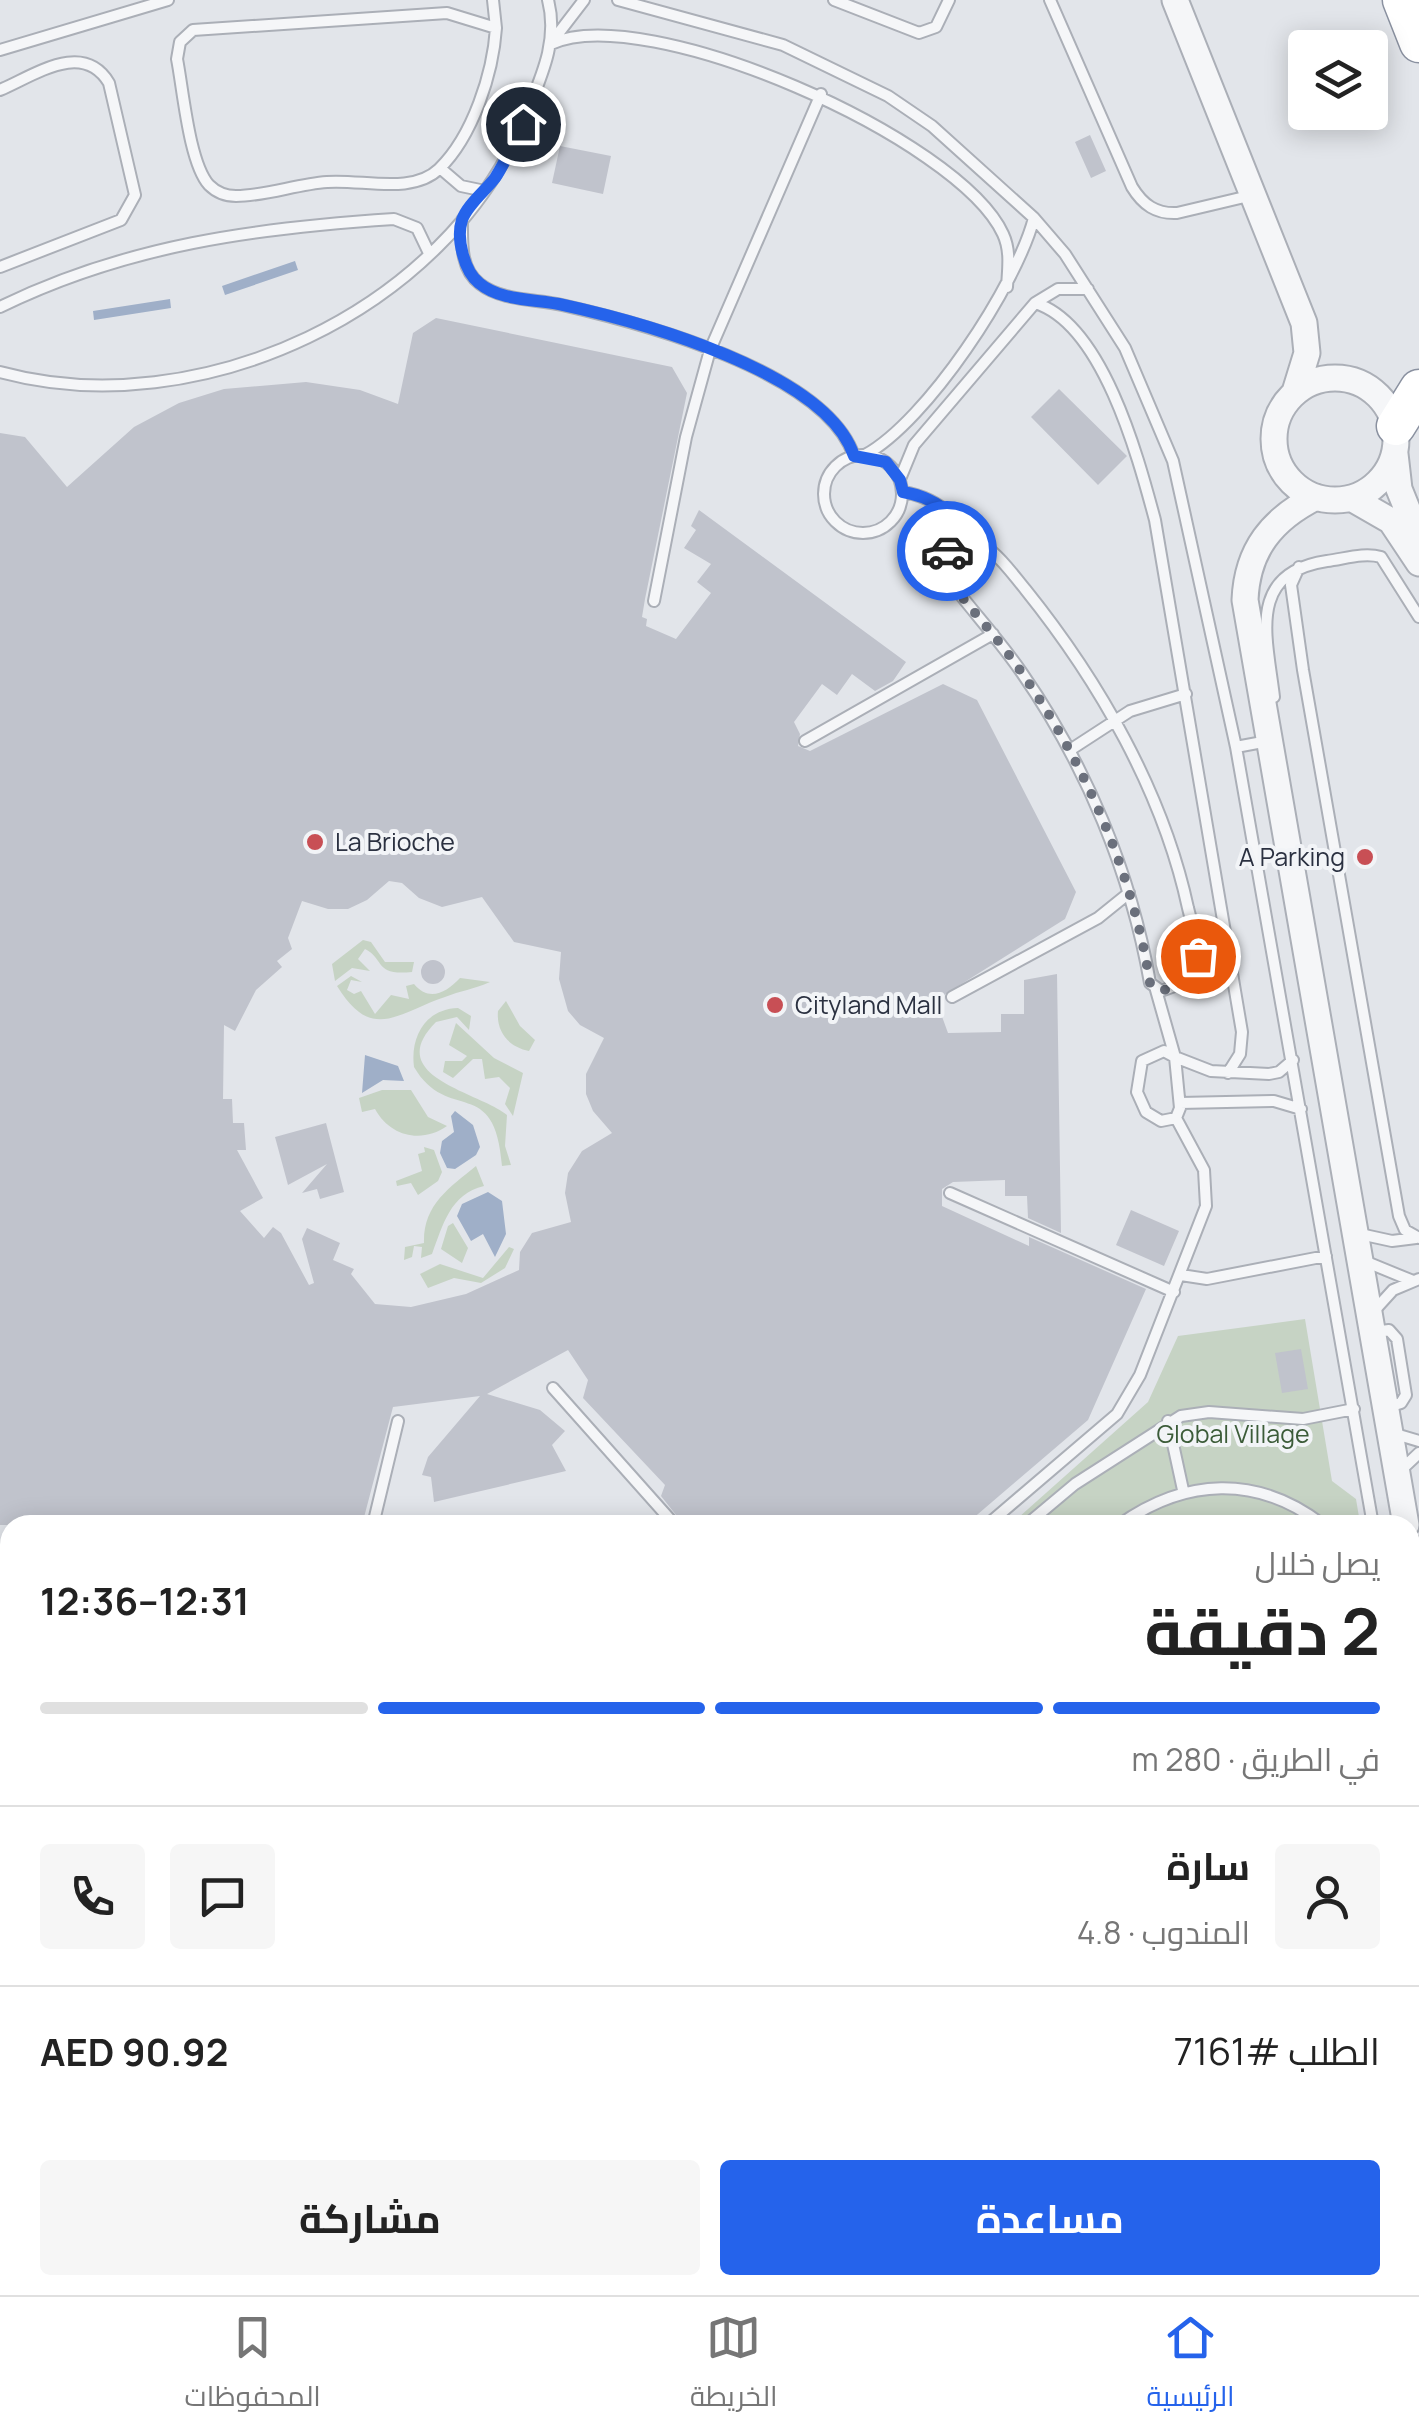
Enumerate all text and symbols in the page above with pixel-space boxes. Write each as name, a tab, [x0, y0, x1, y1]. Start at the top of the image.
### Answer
map controls	[1288, 30, 1388, 130]
button: layers	[1288, 30, 1388, 130]
pin	[481, 82, 566, 167]
icon: home	[496, 97, 551, 152]
courier	[897, 501, 997, 601]
icon: car	[920, 524, 975, 579]
place label: La Brioche	[335, 824, 455, 859]
marker: La Brioche	[304, 831, 326, 853]
place label: A Parking	[1239, 839, 1345, 874]
marker: A Parking	[1354, 846, 1376, 868]
pin	[1156, 914, 1241, 999]
icon: bag	[1171, 929, 1226, 984]
place label: Cityland Mall	[795, 987, 942, 1022]
marker: Cityland Mall	[764, 994, 786, 1016]
park label: Global Village	[1156, 1416, 1310, 1451]
text: يصل خلال	[1255, 1541, 1380, 1585]
text: 12:31–12:36	[40, 1574, 250, 1626]
text: 2 دقيقة	[1145, 1586, 1380, 1675]
text: في الطريق · 280 m	[1132, 1737, 1380, 1781]
text: سارة	[1167, 1839, 1250, 1891]
button: phone	[40, 1844, 145, 1949]
button: chat	[170, 1844, 275, 1949]
button: person	[1275, 1844, 1380, 1949]
text: المندوب · 4.8	[1077, 1910, 1250, 1954]
text: الطلب #7161	[1174, 2024, 1380, 2076]
text: AED 90.92	[40, 2025, 228, 2077]
button: مشاركة	[40, 2160, 700, 2275]
button: مساعدة	[720, 2160, 1380, 2275]
tab: المحفوظات	[185, 2310, 321, 2422]
tab: الخريطة	[690, 2310, 777, 2422]
tab: الرئيسية	[1147, 2310, 1234, 2422]

